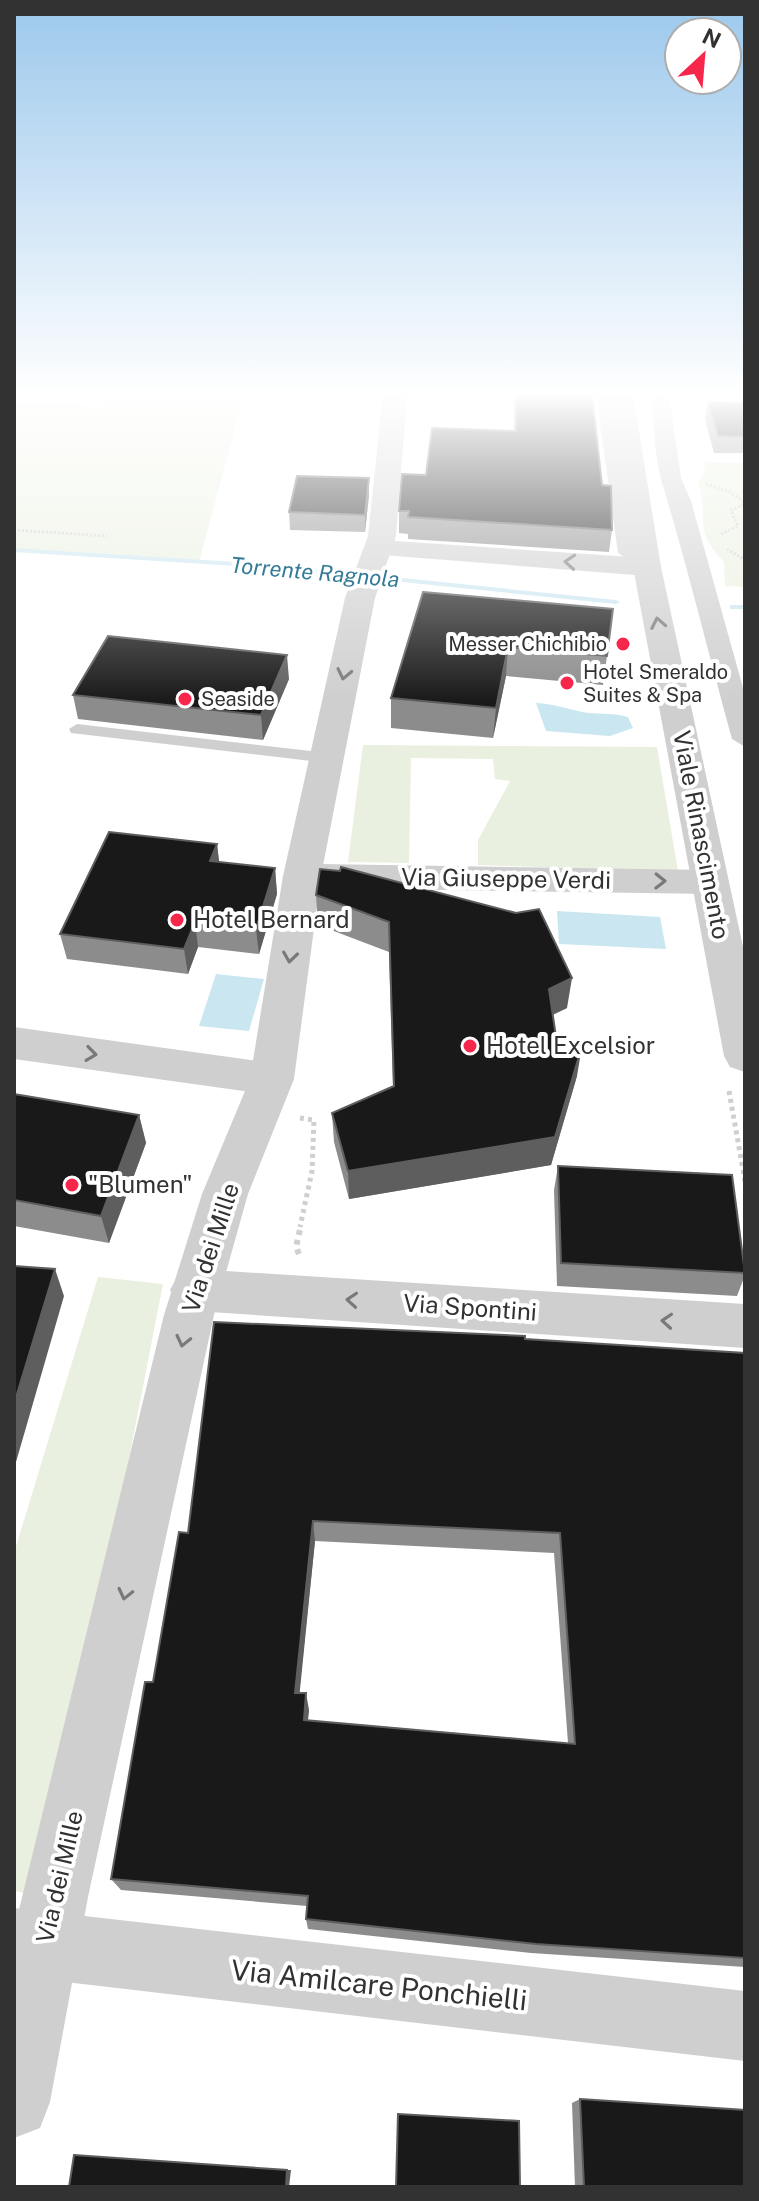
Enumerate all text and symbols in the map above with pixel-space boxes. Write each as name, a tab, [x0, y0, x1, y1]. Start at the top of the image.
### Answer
north arrow	[663, 16, 743, 96]
text: N	[698, 23, 725, 53]
water label: Torrente Ragnola	[229, 552, 401, 592]
one-way arrow	[563, 554, 576, 571]
one-way arrow	[651, 616, 668, 629]
place label: Messer Chichibio	[448, 632, 607, 656]
marker: Messer Chichibio	[614, 635, 632, 653]
place label: Hotel Smeraldo Suites & Spa	[583, 660, 728, 707]
one-way arrow	[337, 668, 354, 681]
marker: Hotel Smeraldo Suites & Spa	[558, 674, 576, 692]
place label: Seaside	[201, 687, 275, 711]
marker: Seaside	[176, 690, 194, 708]
street label: Viale Rinascimento	[668, 728, 736, 941]
street label: Via Giuseppe Verdi	[401, 862, 611, 894]
one-way arrow	[654, 872, 667, 890]
place label: Hotel Bernard	[193, 905, 350, 933]
marker: Hotel Bernard	[168, 911, 186, 929]
one-way arrow	[282, 950, 299, 964]
place label: Hotel Excelsior	[486, 1031, 655, 1059]
marker: Hotel Excelsior	[461, 1037, 479, 1055]
one-way arrow	[84, 1045, 98, 1062]
place label: "Blumen"	[88, 1170, 192, 1198]
marker: "Blumen"	[63, 1176, 81, 1194]
street label: Via dei Mille	[176, 1179, 244, 1316]
street label: Via Spontini	[402, 1288, 538, 1326]
one-way arrow	[345, 1292, 358, 1309]
one-way arrow	[660, 1312, 673, 1329]
one-way arrow	[175, 1333, 192, 1347]
one-way arrow	[117, 1587, 134, 1600]
street label: Via dei Mille	[30, 1808, 88, 1946]
street label: Via Amilcare Ponchielli	[229, 1953, 529, 2016]

